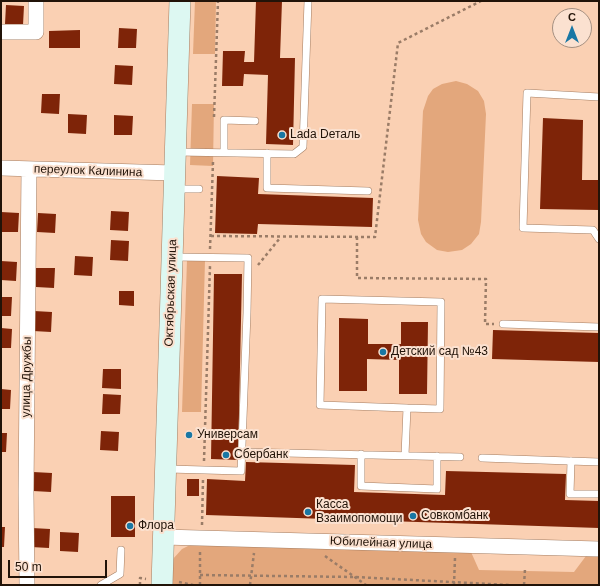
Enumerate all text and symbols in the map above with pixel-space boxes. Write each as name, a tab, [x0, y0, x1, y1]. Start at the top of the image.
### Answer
north arrow	[552, 8, 592, 48]
text: С	[568, 11, 576, 23]
place label: Lada Dеталь	[290, 128, 360, 142]
marker: Lada Dеталь	[277, 130, 287, 140]
street label: переулок Калинина	[34, 162, 142, 180]
street label: Октябрьская улица	[162, 239, 180, 347]
street label: улица Дружбы	[19, 336, 35, 418]
place label: Детский сад №43	[391, 345, 488, 359]
marker: Детский сад №43	[378, 347, 388, 357]
place label: Универсам	[197, 428, 258, 442]
marker: Универсам	[184, 430, 194, 440]
place label: Сбербанк	[234, 448, 288, 462]
marker: Сбербанк	[221, 450, 231, 460]
place label: Касса Взаимопомощи	[316, 498, 402, 526]
marker: Касса Взаимопомощи	[303, 507, 313, 517]
place label: Совкомбанк	[421, 509, 488, 523]
marker: Совкомбанк	[408, 511, 418, 521]
place label: Флора	[138, 519, 174, 533]
marker: Флора	[125, 521, 135, 531]
street label: Юбилейная улица	[330, 534, 432, 552]
scale bar	[10, 552, 109, 578]
text: 50 m	[15, 560, 42, 574]

